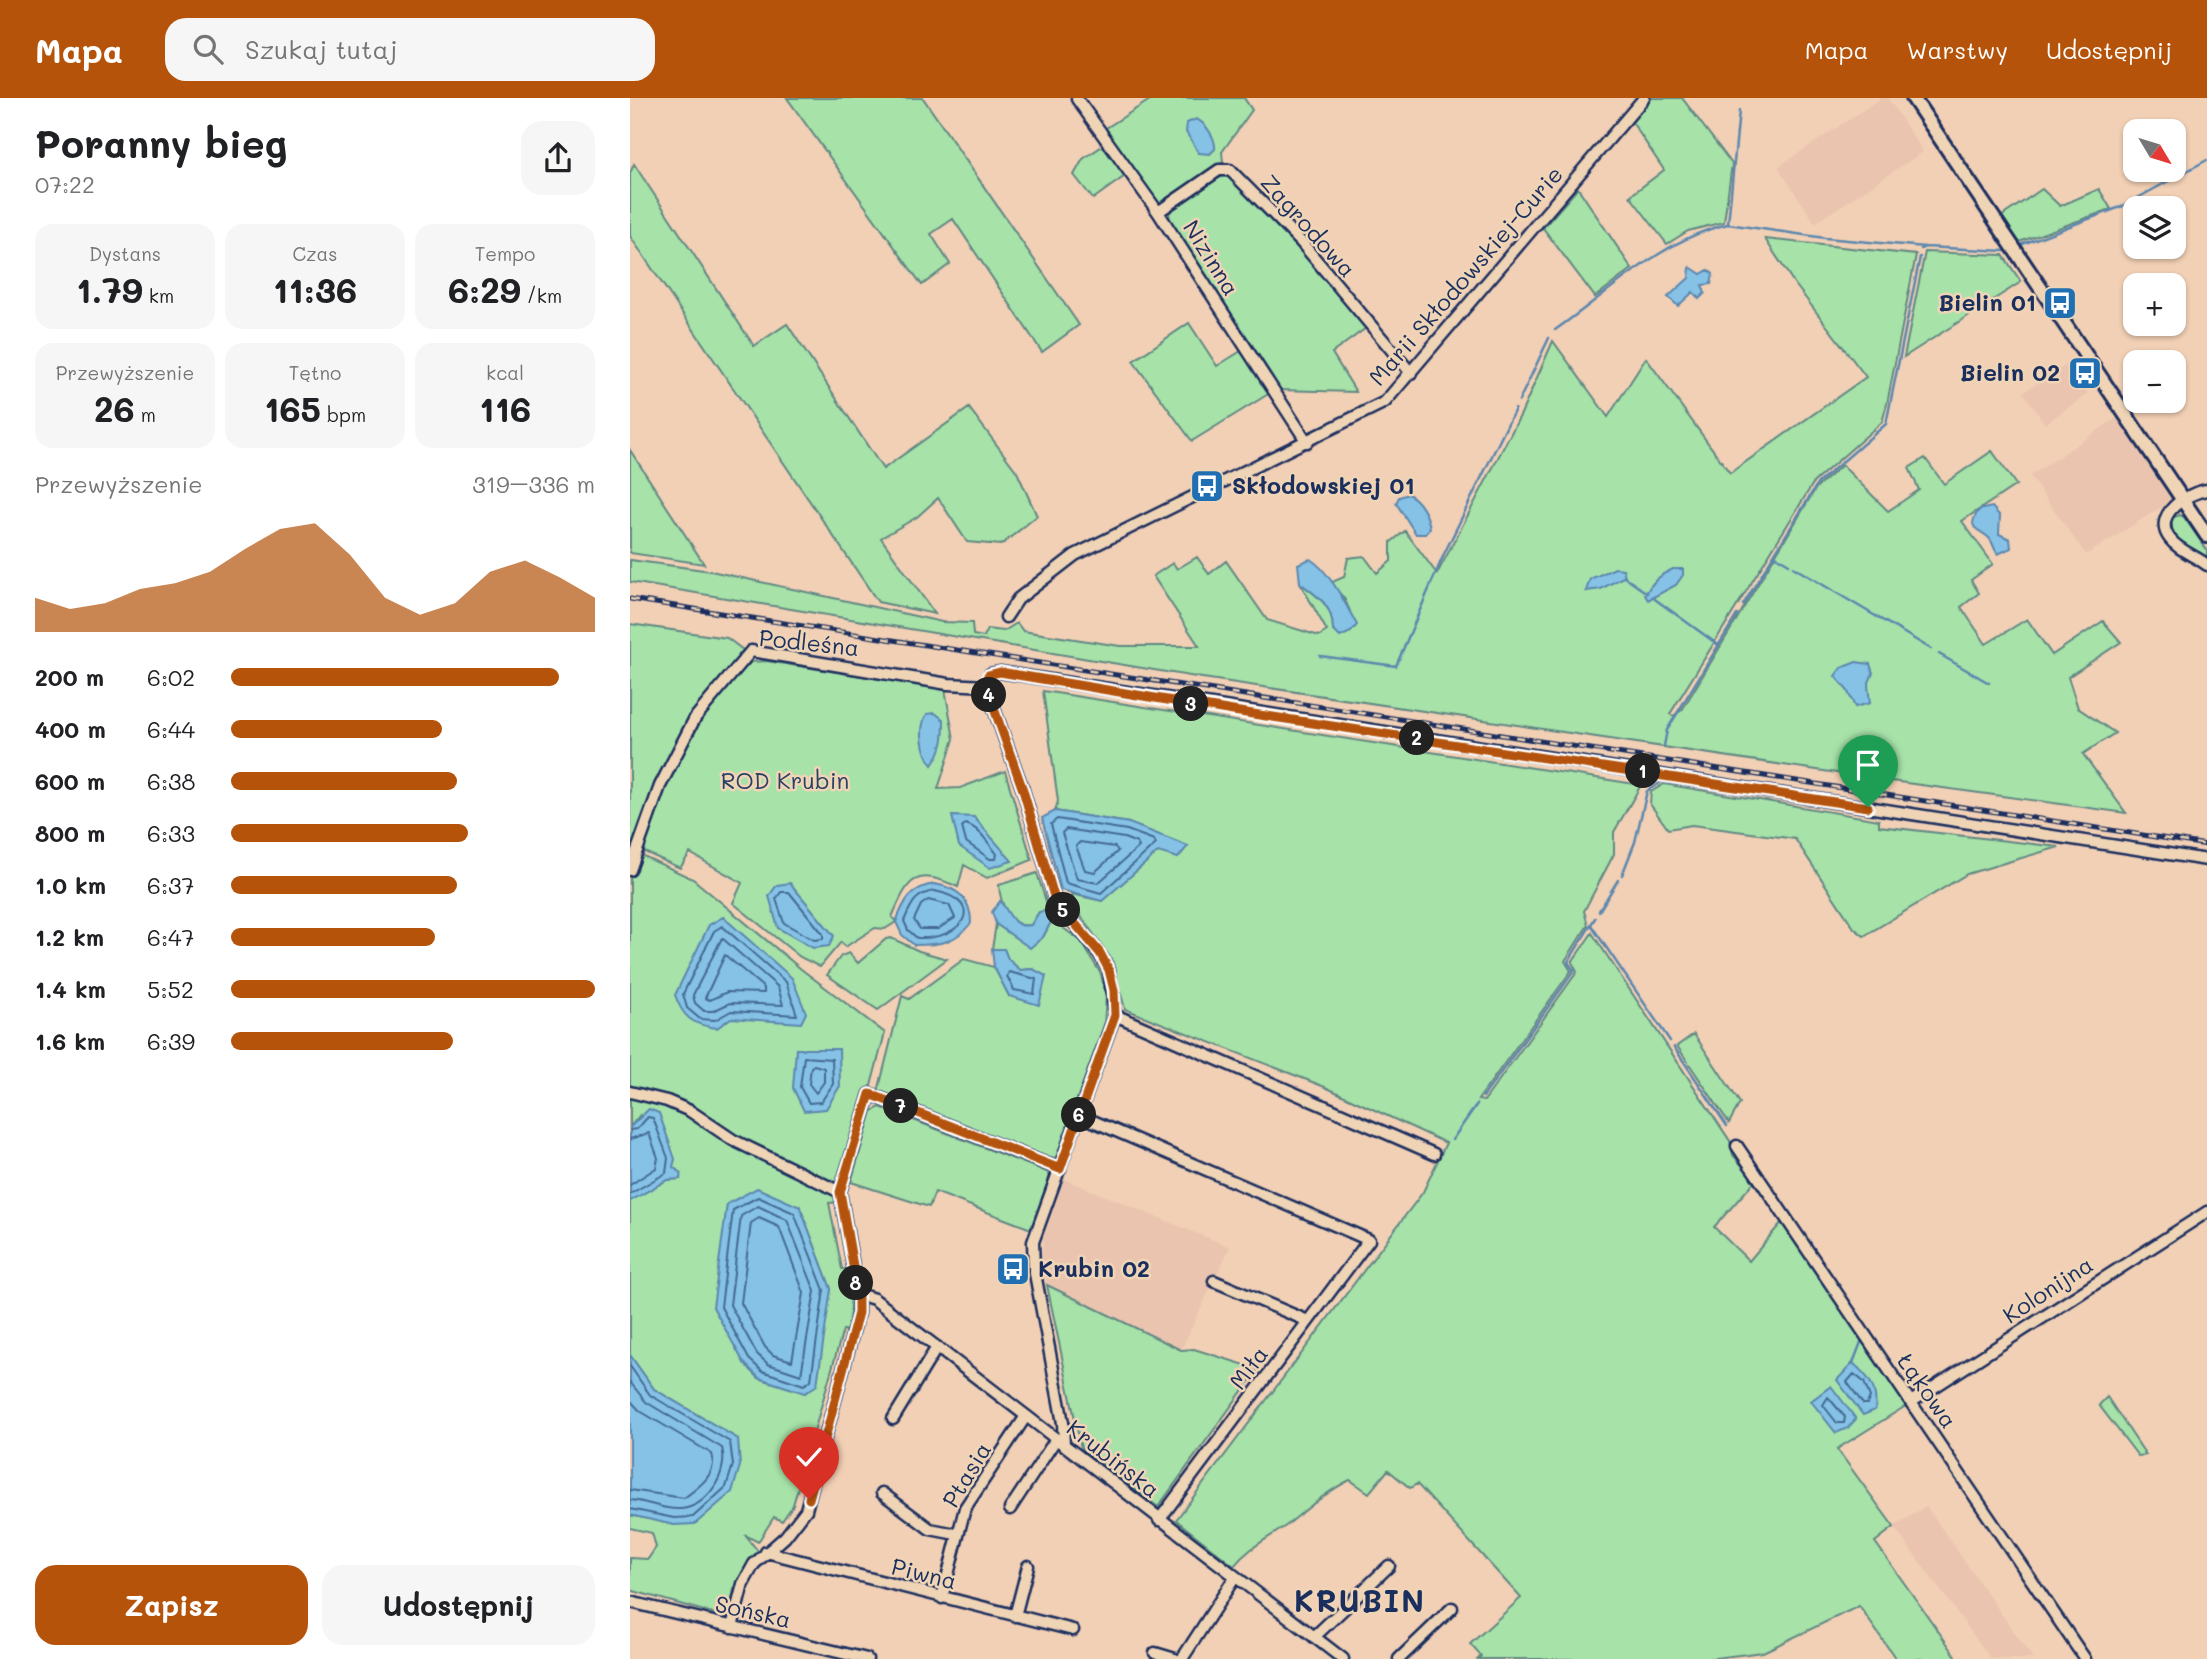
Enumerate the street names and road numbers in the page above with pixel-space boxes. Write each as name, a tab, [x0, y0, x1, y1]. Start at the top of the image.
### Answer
street label: Marii Skłodowskiej-Curie	[1362, 159, 1569, 391]
street label: Zagrodowa	[1255, 167, 1363, 283]
street label: Nizinna	[1177, 214, 1247, 301]
street label: Podleśna	[758, 622, 861, 662]
street label: Kolonijna	[1997, 1249, 2098, 1329]
street label: Miła	[1222, 1340, 1274, 1395]
street label: Łąkowa	[1891, 1347, 1964, 1434]
street label: Krubińska	[1061, 1412, 1166, 1504]
street label: Ptasia	[935, 1436, 997, 1513]
street label: Piwna	[889, 1550, 960, 1596]
street label: Sońska	[712, 1588, 794, 1634]

